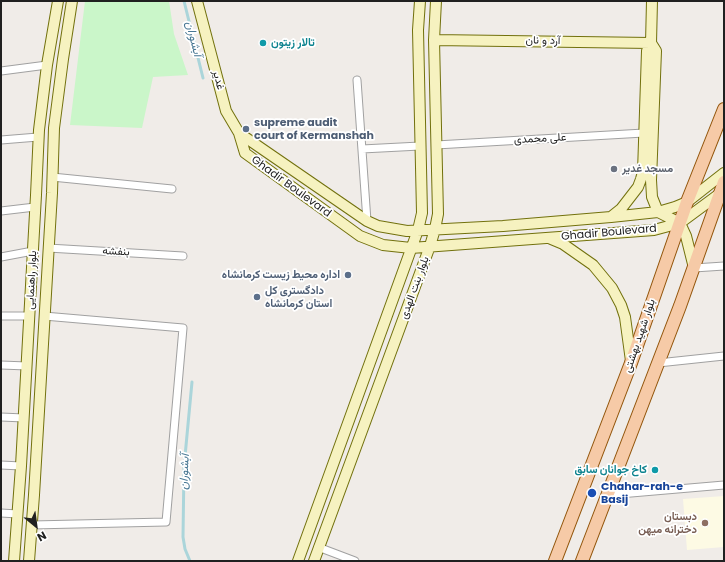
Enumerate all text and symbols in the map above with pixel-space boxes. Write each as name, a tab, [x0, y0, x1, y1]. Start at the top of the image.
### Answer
water label: آبشوران	[182, 20, 204, 58]
street label: آرد و نان	[525, 34, 561, 48]
place label: تالار زیتون	[271, 36, 315, 50]
marker: تالار زیتون	[258, 38, 268, 48]
street label: غدیر	[209, 69, 227, 91]
place label: supreme audit court of Kermanshah	[254, 116, 374, 142]
marker: supreme audit court of Kermanshah	[241, 124, 251, 134]
street label: علی محمدی	[513, 131, 567, 147]
street label: Ghadir Boulevard	[248, 154, 334, 220]
place label: مسجد غدیر	[622, 162, 673, 176]
marker: مسجد غدیر	[609, 164, 619, 174]
street label: Ghadir Boulevard	[561, 222, 657, 244]
street label: بنفشه	[102, 245, 130, 259]
street label: بلوار راهنمایی	[24, 250, 40, 310]
street label: بلوار بنت الهدی	[398, 255, 432, 321]
place label: اداره محیط زیست کرمانشاه	[222, 268, 340, 282]
marker: اداره محیط زیست کرمانشاه	[343, 270, 353, 280]
place label: دادگستری کل استان کرمانشاه	[265, 284, 332, 310]
marker: دادگستری کل استان کرمانشاه	[252, 292, 262, 302]
street label: بلوار شهید بهشتی	[621, 297, 659, 375]
water label: آبشوران	[177, 454, 193, 490]
place label: کاخ جوانان سابق	[574, 463, 647, 477]
marker: کاخ جوانان سابق	[650, 465, 660, 475]
place label: Chahar-rah-e Basij	[601, 480, 683, 506]
marker: Chahar-rah-e Basij	[586, 487, 598, 499]
north arrow	[16, 506, 56, 546]
place label: دبستان دخترانه میهن	[638, 510, 697, 536]
marker: دبستان دخترانه میهن	[700, 518, 710, 528]
text: N	[34, 527, 49, 545]

